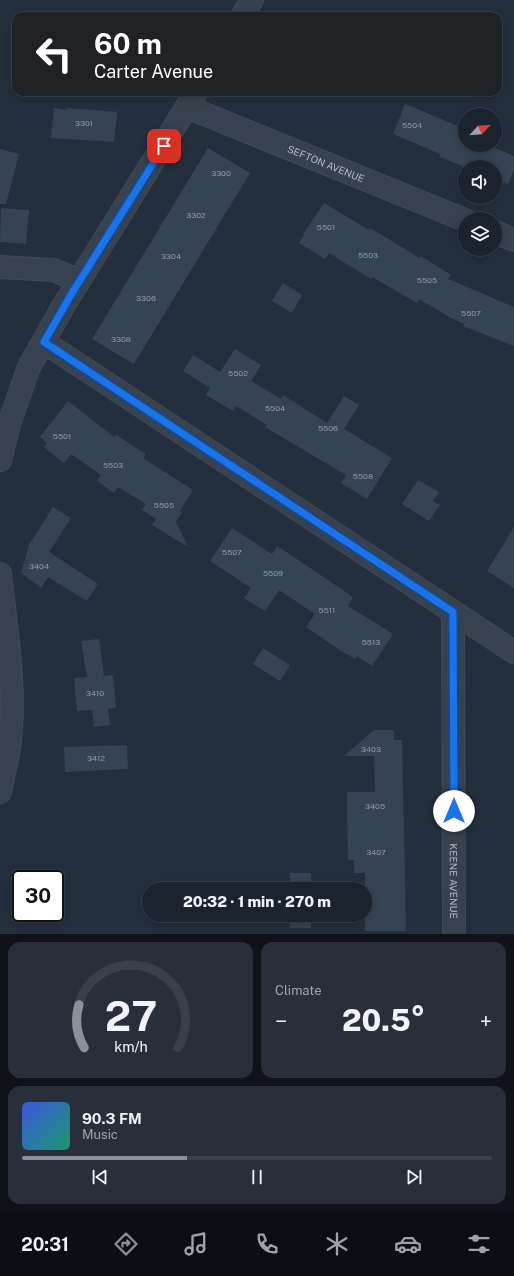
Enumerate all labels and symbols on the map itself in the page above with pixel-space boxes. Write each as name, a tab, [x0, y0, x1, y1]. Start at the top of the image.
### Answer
north arrow	[458, 108, 502, 152]
house number: 3301	[75, 118, 93, 128]
house number: 5504	[402, 120, 422, 130]
pin	[147, 129, 181, 163]
street label: SEFTON AVENUE	[286, 142, 366, 184]
house number: 3300	[211, 168, 231, 178]
house number: 3302	[186, 210, 206, 220]
house number: 5501	[317, 222, 335, 232]
house number: 5503	[358, 250, 378, 260]
house number: 3304	[161, 251, 181, 261]
house number: 5505	[417, 275, 437, 285]
house number: 3306	[136, 293, 156, 303]
house number: 5507	[461, 308, 481, 318]
house number: 3308	[111, 334, 131, 344]
house number: 5502	[228, 368, 248, 378]
house number: 5504	[265, 403, 285, 413]
house number: 5506	[318, 423, 338, 433]
house number: 5501	[53, 431, 71, 441]
house number: 5503	[103, 460, 123, 470]
house number: 5508	[353, 471, 373, 481]
house number: 5505	[154, 500, 174, 510]
house number: 5507	[222, 547, 242, 557]
house number: 3404	[29, 561, 49, 571]
house number: 5509	[263, 568, 283, 578]
house number: 5511	[319, 605, 335, 615]
house number: 5513	[362, 637, 380, 647]
house number: 3410	[86, 688, 104, 698]
house number: 3403	[361, 744, 381, 754]
house number: 3412	[87, 753, 105, 763]
position arrow	[433, 790, 475, 832]
house number: 3405	[365, 801, 385, 811]
street label: KEENE AVENUE	[448, 843, 460, 919]
house number: 3407	[366, 847, 386, 857]
speed limit sign: 30	[12, 870, 64, 922]

